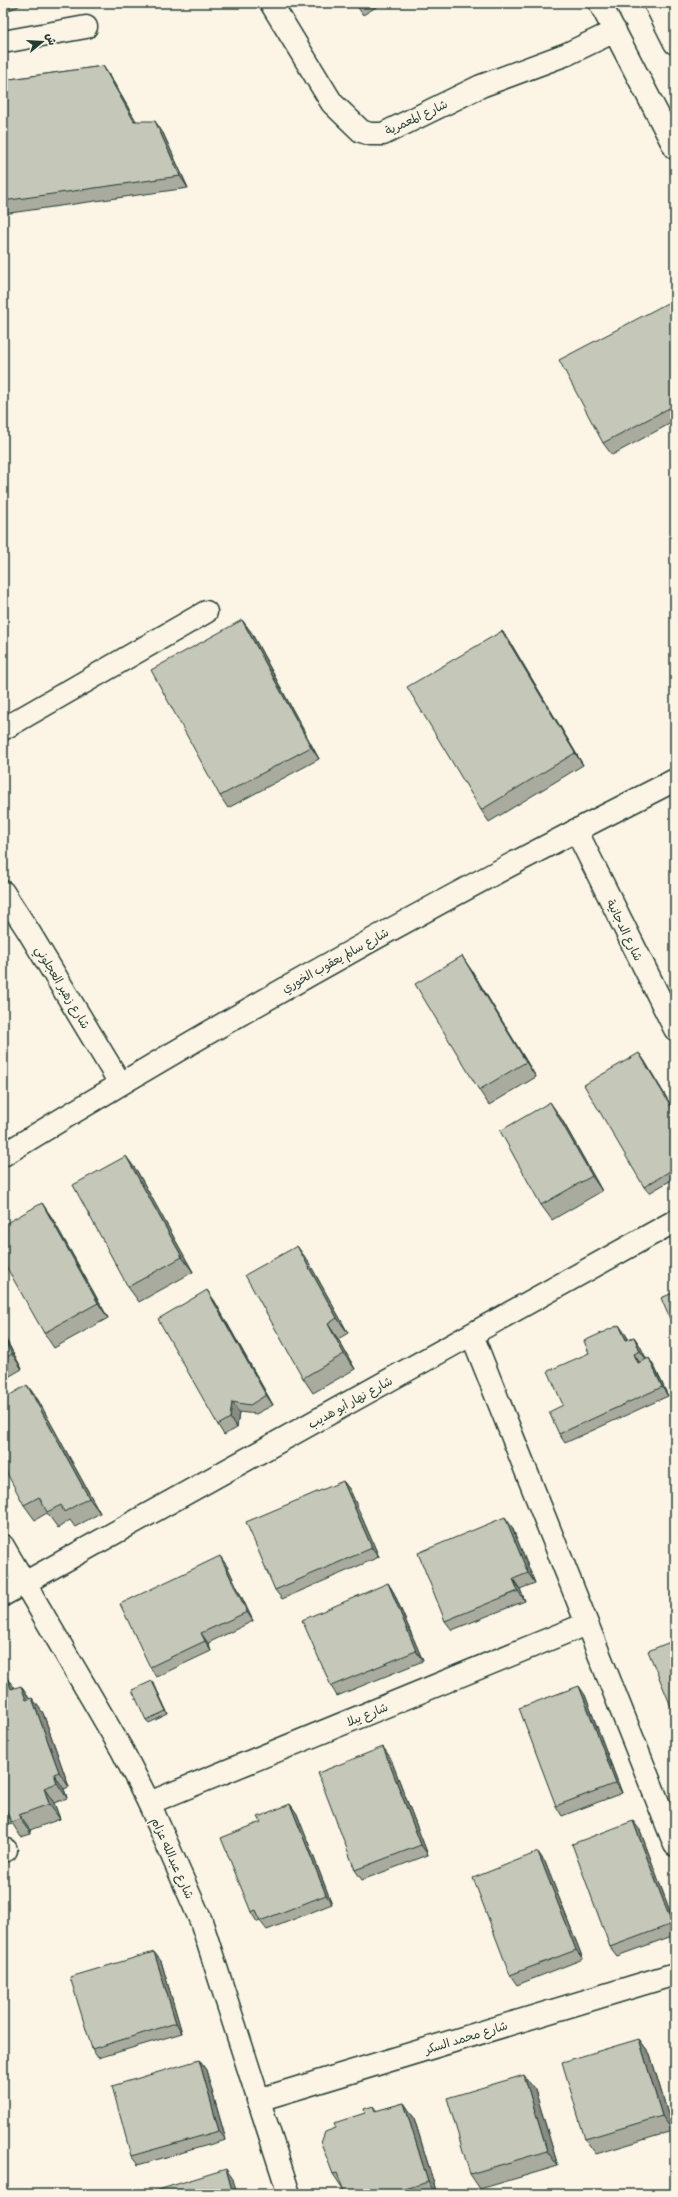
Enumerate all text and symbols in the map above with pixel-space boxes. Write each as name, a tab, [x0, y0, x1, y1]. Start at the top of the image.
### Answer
north arrow	[22, 22, 62, 62]
text: ش	[43, 31, 60, 47]
street label: شارع المعمرية	[382, 96, 451, 140]
street label: شارع الدجانية	[602, 897, 646, 964]
street label: شارع سالم يعقوب الخوري	[279, 924, 393, 998]
street label: شارع زهير العجلوني	[29, 943, 94, 1033]
street label: شارع نهار أبو هديب	[305, 1373, 396, 1433]
street label: شارع يبلا	[344, 1699, 391, 1731]
street label: شارع عبدالله عزام	[147, 1815, 198, 1902]
street label: شارع محمد السكر	[422, 2017, 510, 2059]

